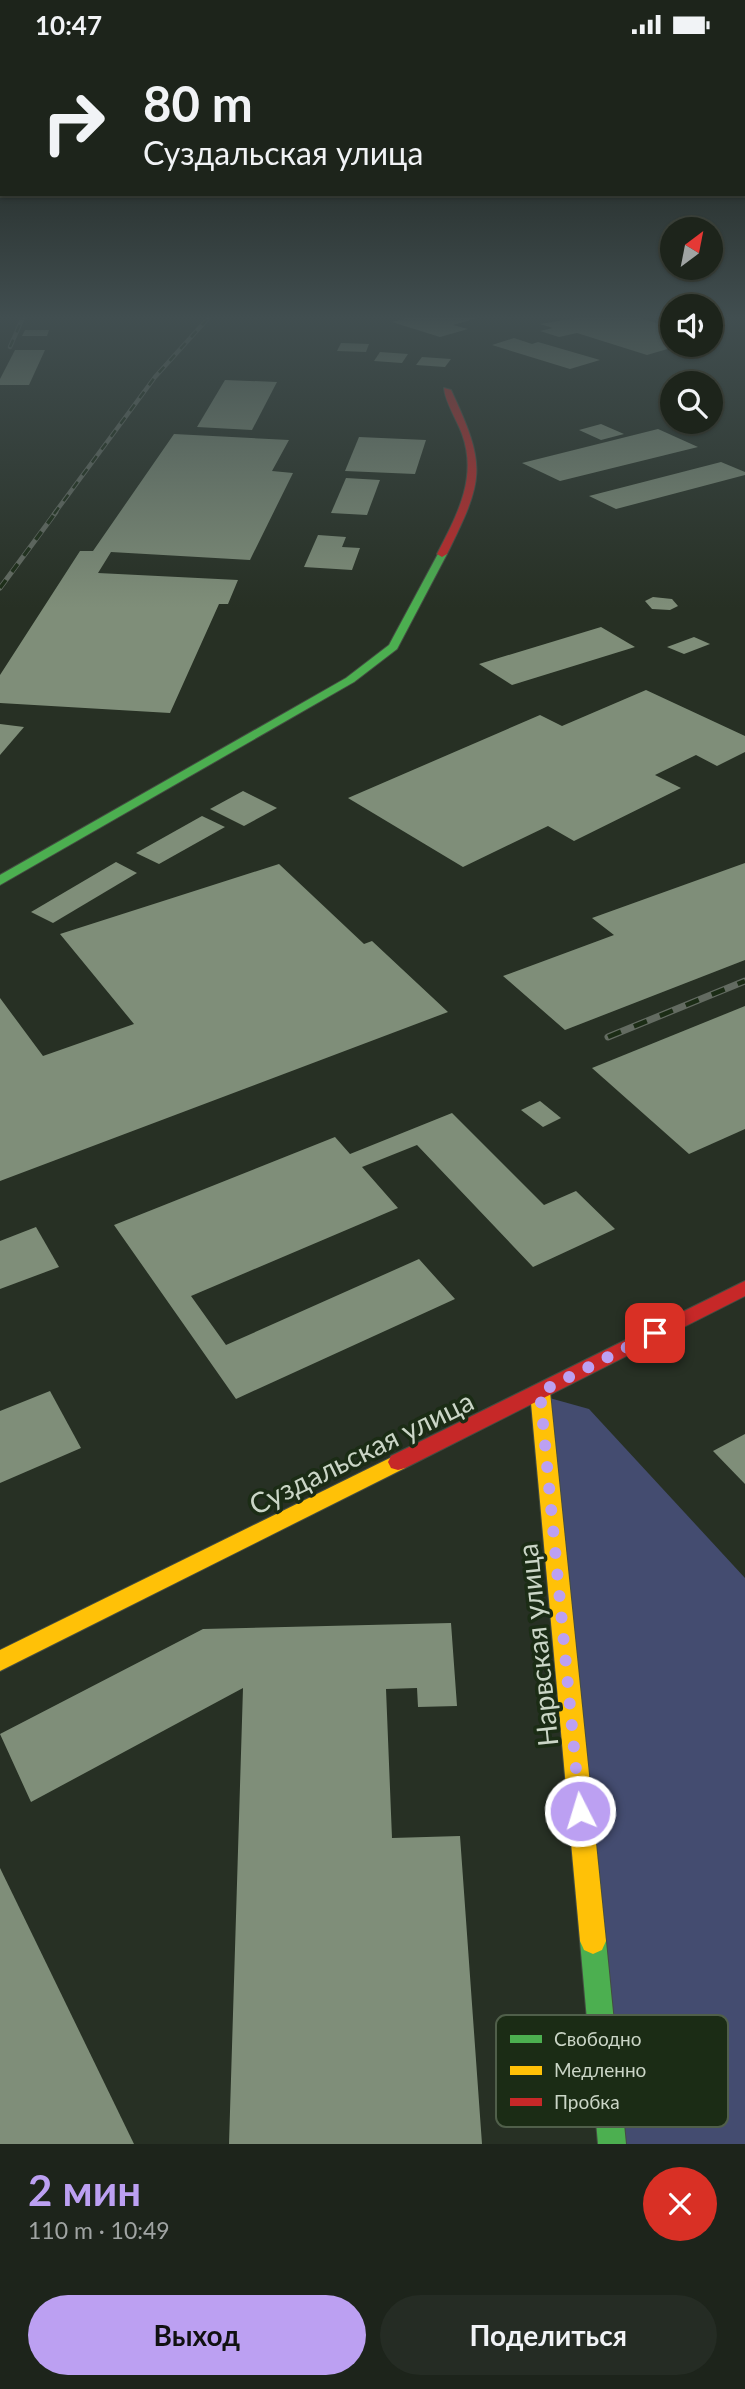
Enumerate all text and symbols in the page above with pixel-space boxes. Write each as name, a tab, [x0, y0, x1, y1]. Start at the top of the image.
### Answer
text: 10:47	[35, 9, 102, 41]
text: 80 m	[143, 74, 253, 132]
icon: right	[28, 77, 119, 168]
text: Суздальская улица	[143, 133, 423, 172]
north arrow	[660, 217, 723, 280]
map controls	[660, 217, 723, 434]
button: sound	[660, 294, 723, 357]
button: search	[660, 371, 723, 434]
pin	[625, 1303, 685, 1363]
icon: arrive	[636, 1314, 674, 1352]
street label: Суздальская улица	[243, 1383, 479, 1521]
street label: Нарвская улица	[509, 1542, 565, 1748]
position arrow	[543, 1774, 617, 1848]
legend	[496, 2015, 728, 2127]
text: Свободно	[554, 2027, 642, 2050]
text: Медленно	[554, 2058, 646, 2081]
text: Пробка	[554, 2090, 620, 2113]
text: 2 мин	[28, 2165, 141, 2215]
button: close	[643, 2167, 717, 2241]
text: 110 m · 10:49	[28, 2216, 170, 2244]
button: Выход	[28, 2295, 366, 2375]
button: Поделиться	[380, 2295, 717, 2375]

